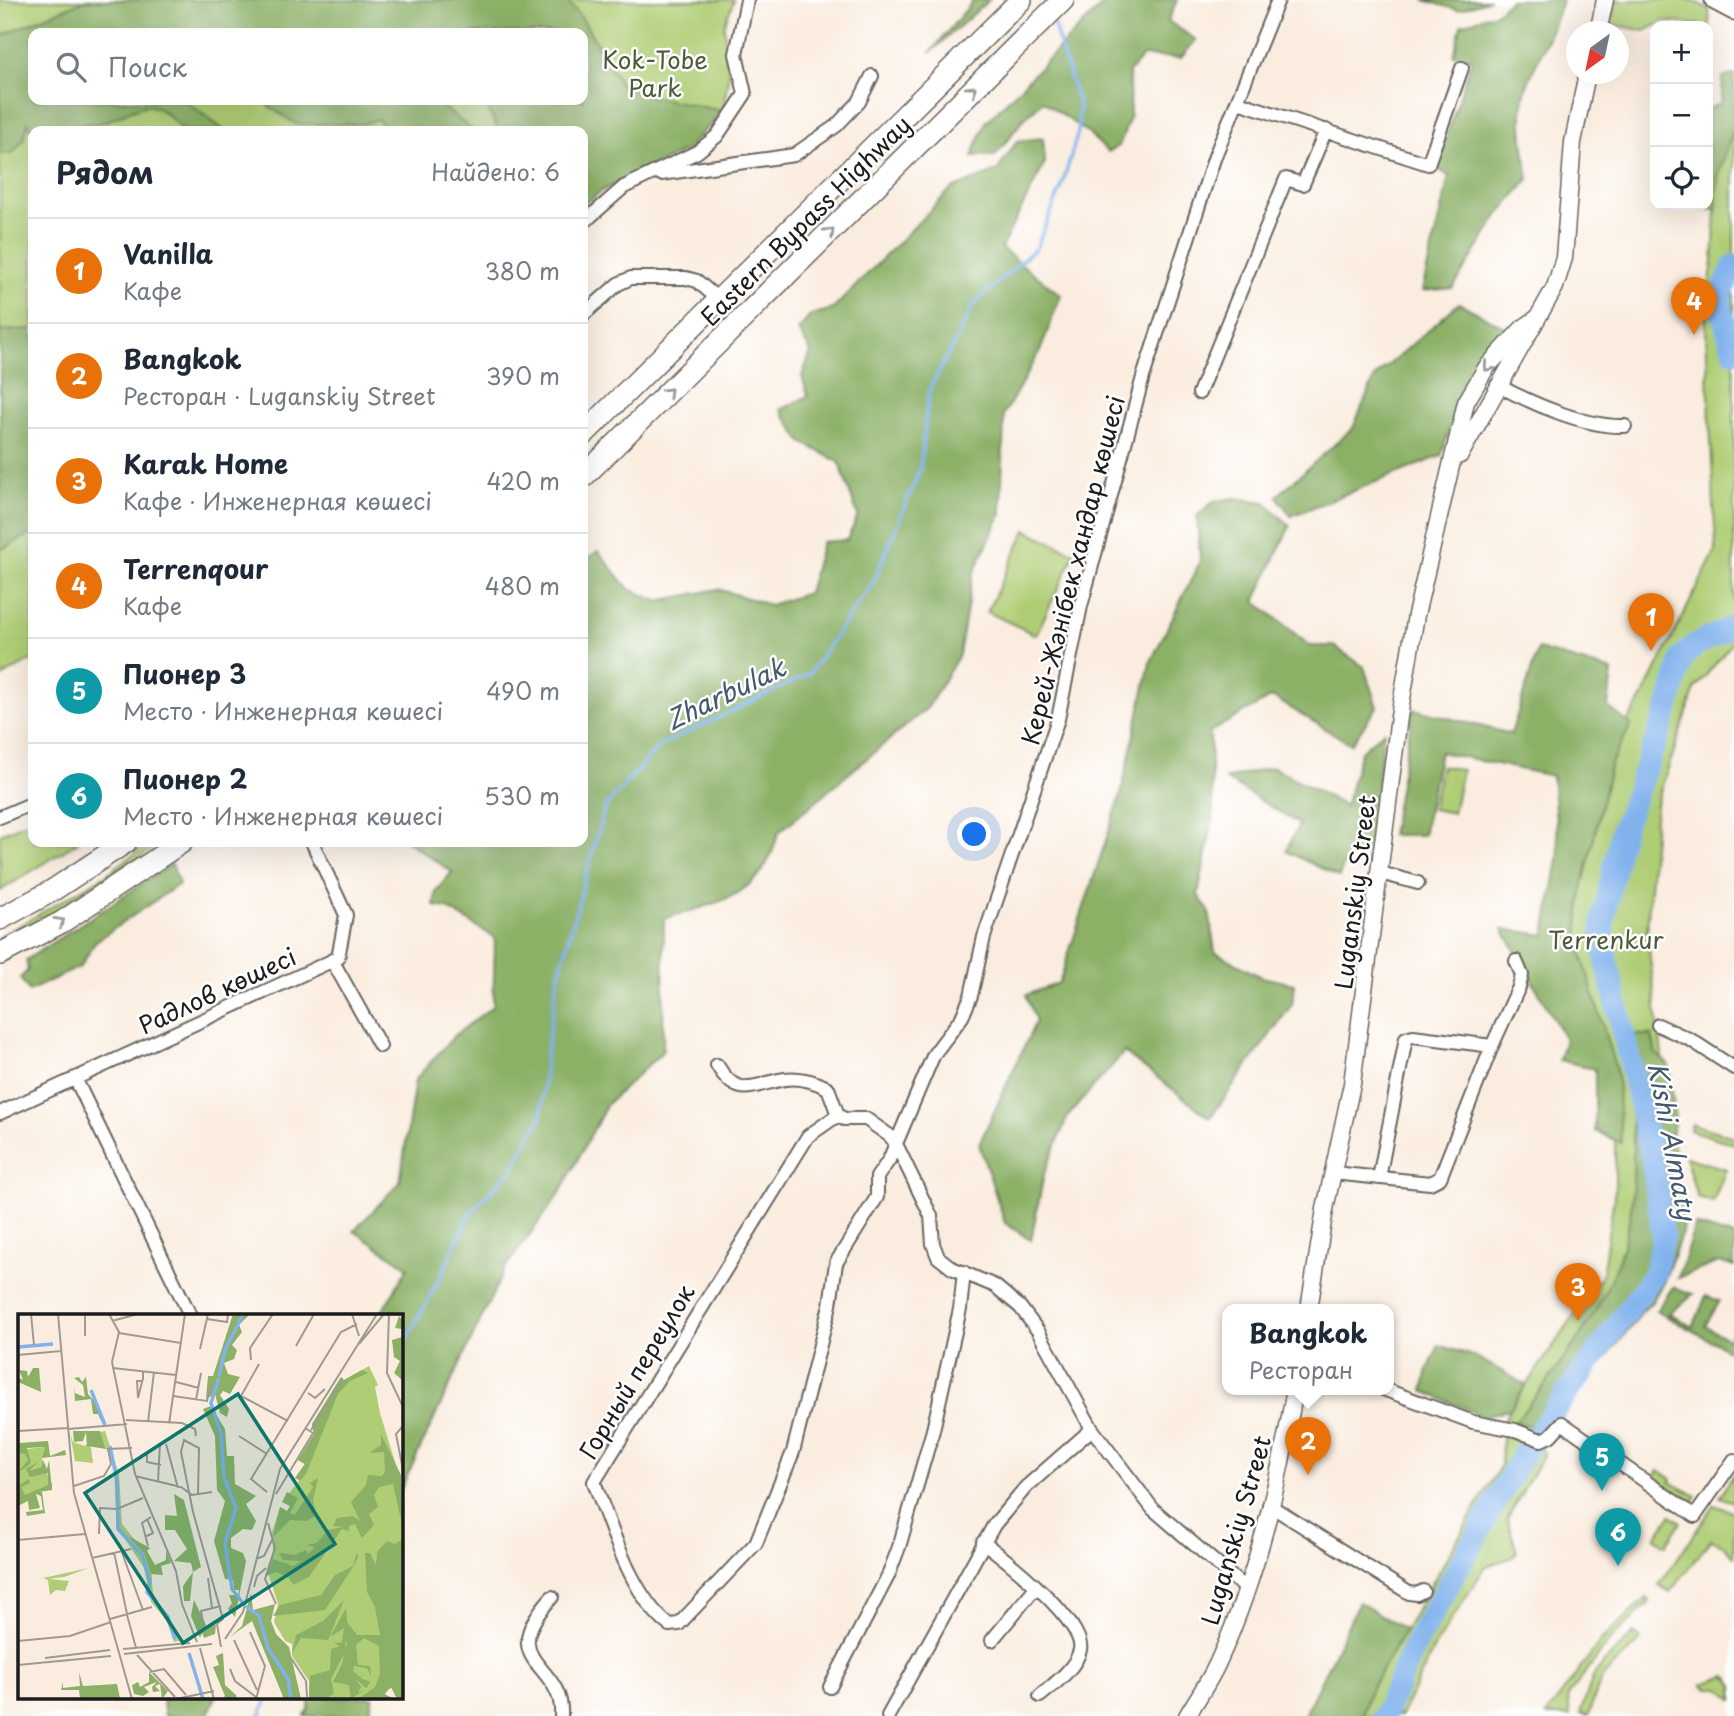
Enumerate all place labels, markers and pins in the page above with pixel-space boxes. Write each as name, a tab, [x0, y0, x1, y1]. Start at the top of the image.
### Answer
pin: 4	[1671, 277, 1717, 335]
pin: 1	[1628, 593, 1674, 651]
pin: 3	[1555, 1263, 1601, 1321]
pin: 2	[1285, 1417, 1331, 1475]
pin: 5	[1579, 1433, 1625, 1491]
pin: 6	[1595, 1508, 1641, 1566]

